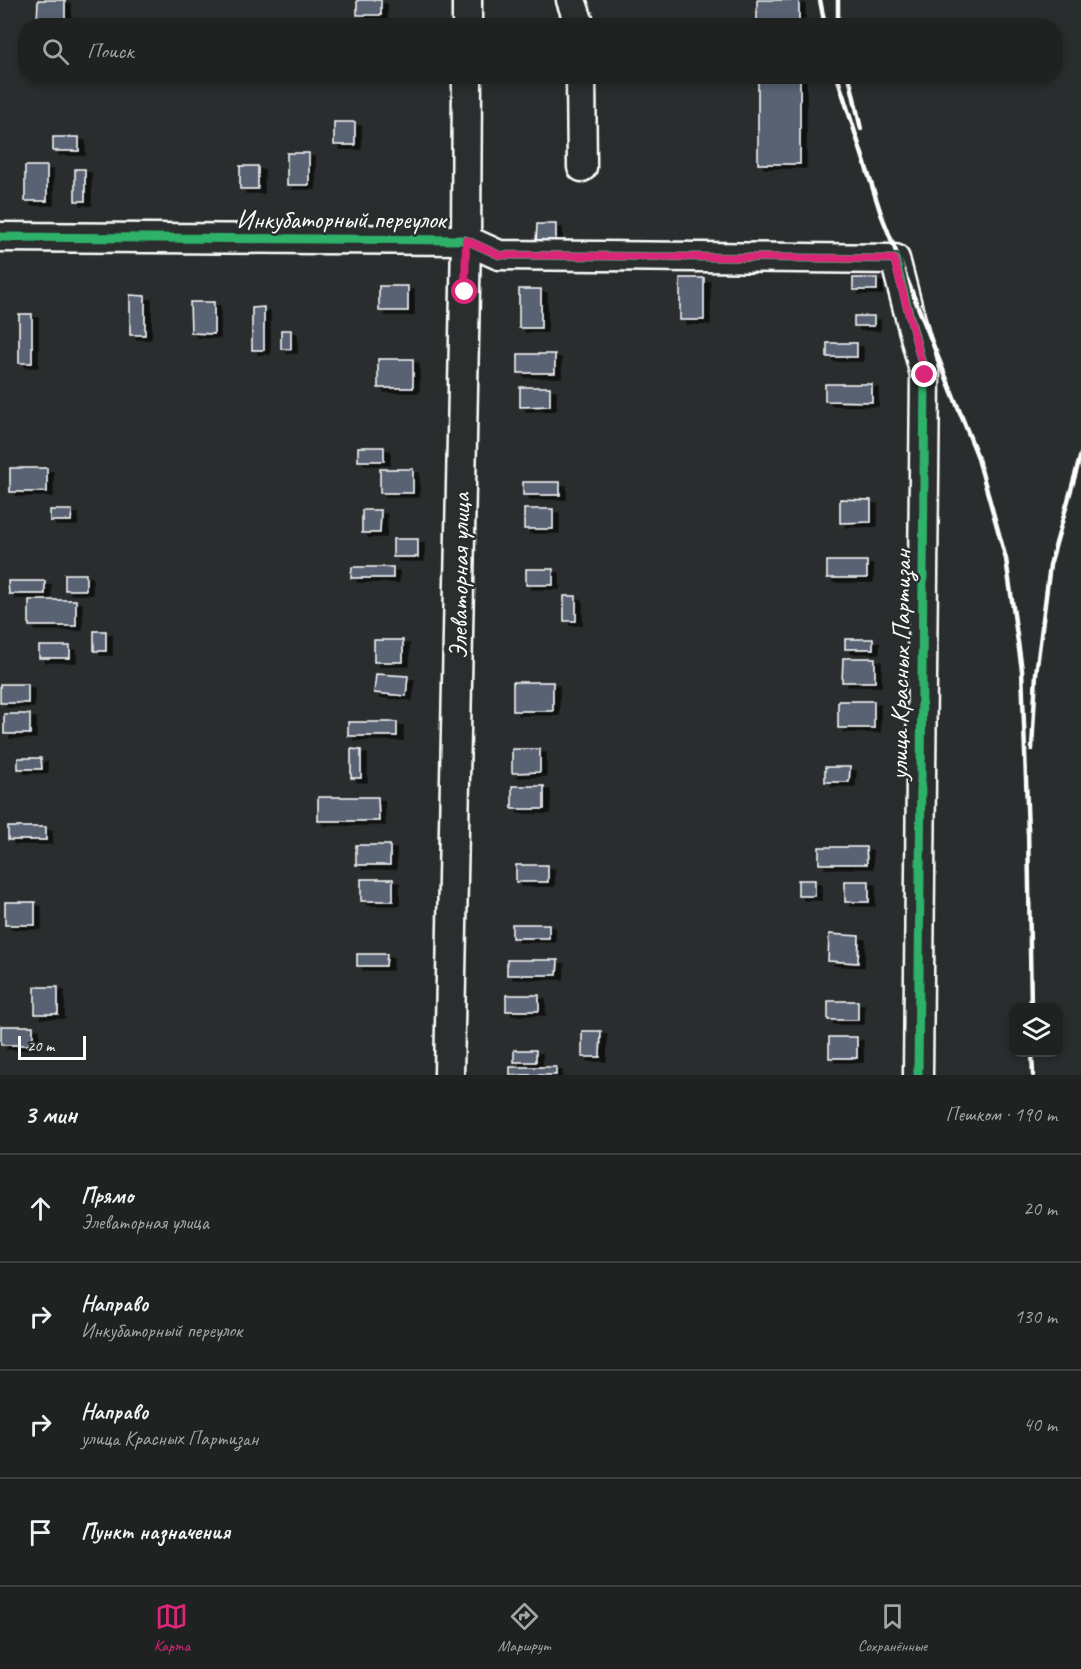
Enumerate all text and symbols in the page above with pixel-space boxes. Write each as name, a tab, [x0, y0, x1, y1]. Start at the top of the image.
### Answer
search box	[18, 18, 1063, 84]
icon: search	[39, 35, 72, 68]
text: Поиск	[87, 37, 133, 65]
street label: Инкубаторный переулок	[236, 203, 448, 236]
route start	[451, 278, 477, 304]
route end	[911, 361, 937, 387]
street label: Элеваторная улица	[442, 491, 477, 659]
street label: улица Красных Партизан	[882, 548, 920, 782]
map controls	[1009, 1003, 1063, 1057]
button: layers	[1009, 1003, 1063, 1057]
scale bar	[18, 1033, 86, 1060]
text: 20 m	[27, 1036, 54, 1056]
text: 3 мин	[24, 1098, 77, 1131]
text: Пешком · 190 m	[945, 1102, 1057, 1127]
text: Прямо	[81, 1182, 133, 1210]
icon: ahead	[24, 1192, 57, 1225]
text: 20 m	[1023, 1196, 1057, 1221]
text: Элеваторная улица	[81, 1210, 209, 1235]
text: Направо	[81, 1290, 148, 1318]
icon: right	[24, 1300, 57, 1333]
text: 130 m	[1014, 1304, 1057, 1329]
text: Инкубаторный переулок	[81, 1318, 242, 1343]
text: Направо	[81, 1398, 148, 1426]
icon: right	[24, 1408, 57, 1441]
text: 40 m	[1023, 1412, 1057, 1437]
text: улица Красных Партизан	[81, 1426, 258, 1451]
icon: arrive	[24, 1516, 57, 1549]
text: Пункт назначения	[81, 1518, 230, 1546]
tab: Карта	[154, 1600, 190, 1656]
tab: Маршрут	[498, 1600, 550, 1656]
tab: Сохранённые	[858, 1600, 927, 1656]

